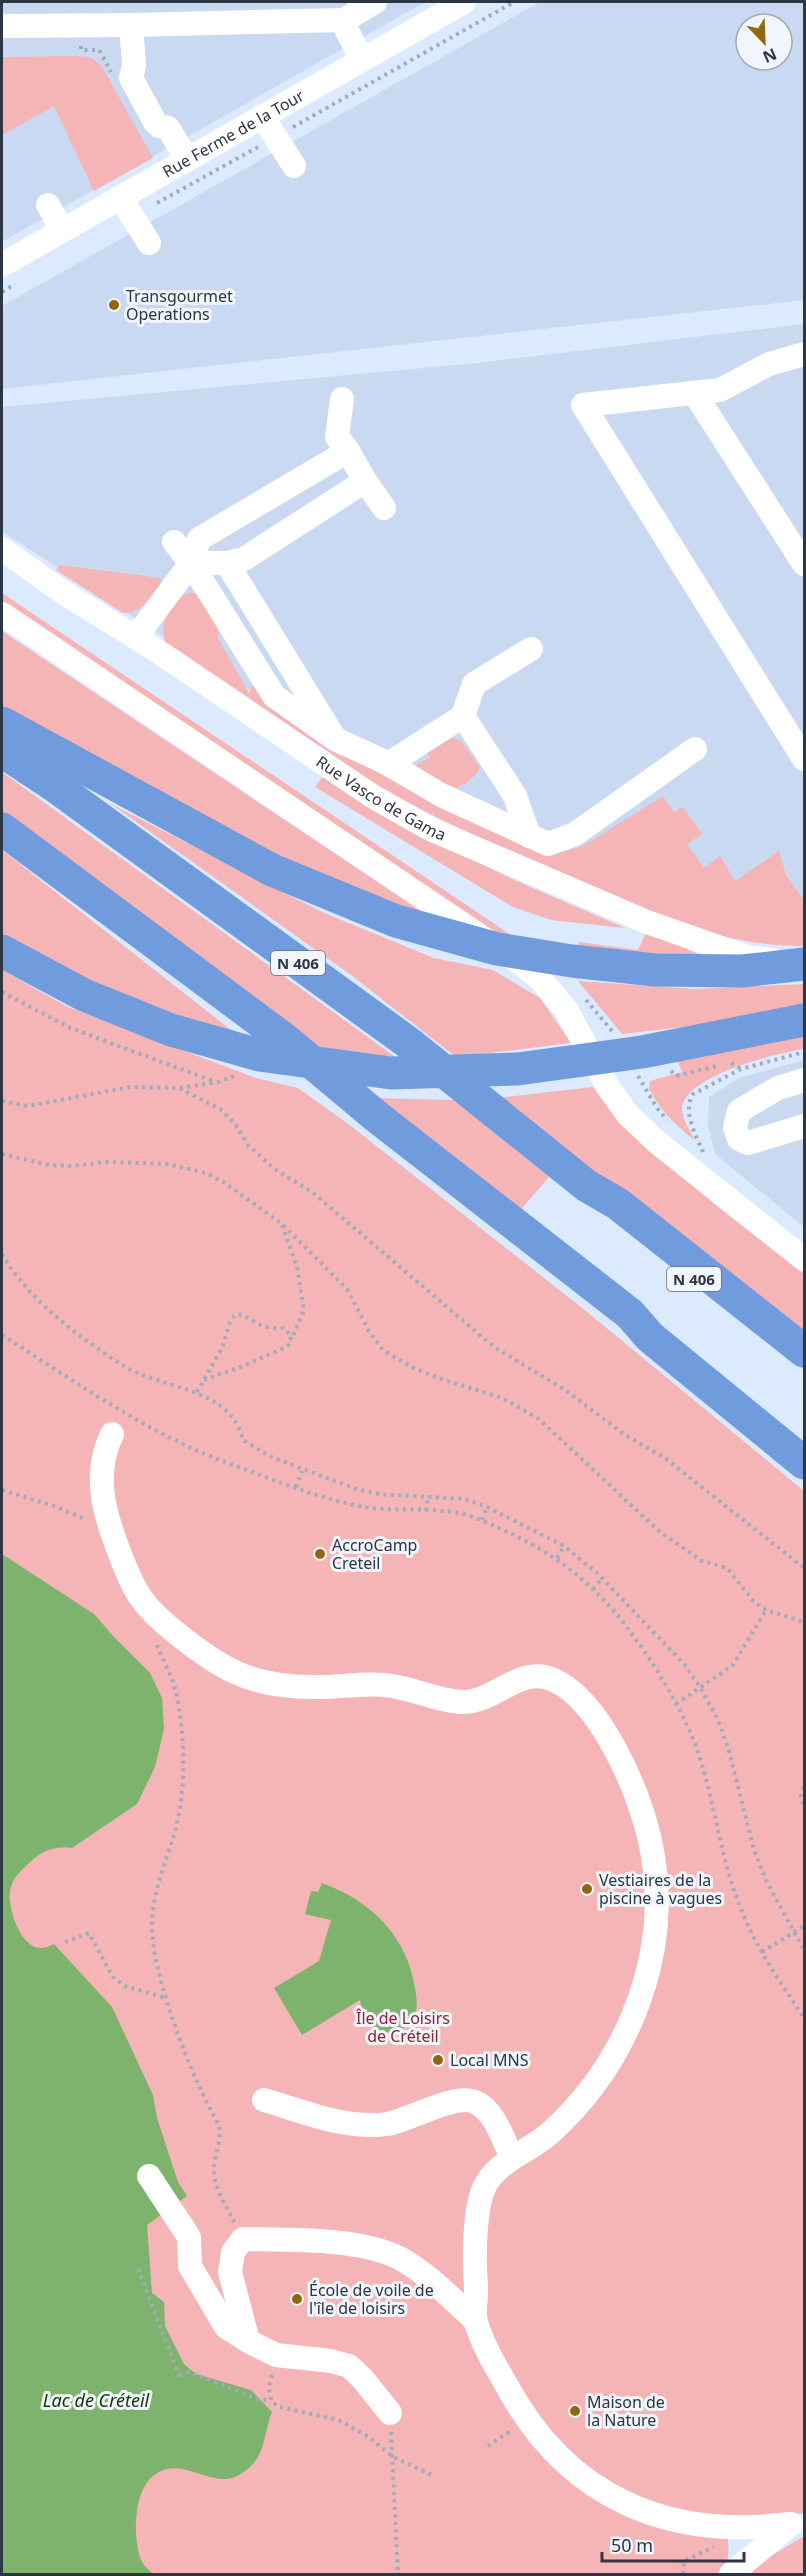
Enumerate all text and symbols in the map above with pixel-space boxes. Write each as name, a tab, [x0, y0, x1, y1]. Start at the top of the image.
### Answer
north arrow	[734, 12, 794, 72]
text: N	[760, 43, 780, 68]
street label: Rue Ferme de la Tour	[158, 84, 308, 182]
place label: Transgourmet Operations	[126, 285, 233, 325]
marker: Transgourmet Operations	[107, 298, 121, 312]
street label: Rue Vasco de Gama	[312, 750, 449, 846]
road number: N 406	[271, 951, 325, 975]
road number: N 406	[667, 1267, 721, 1291]
place label: AccroCamp Creteil	[332, 1534, 417, 1574]
marker: AccroCamp Creteil	[313, 1547, 327, 1561]
place label: Vestiaires de la piscine à vagues	[599, 1869, 722, 1909]
marker: Vestiaires de la piscine à vagues	[580, 1882, 594, 1896]
park label: Île de Loisirs de Créteil	[356, 2007, 450, 2047]
place label: Local MNS	[450, 2049, 529, 2071]
marker: Local MNS	[431, 2053, 445, 2067]
place label: École de voile de l'île de loisirs	[309, 2279, 434, 2319]
marker: École de voile de l'île de loisirs	[290, 2292, 304, 2306]
water label: Lac de Créteil	[43, 2388, 150, 2412]
place label: Maison de la Nature	[587, 2391, 665, 2431]
marker: Maison de la Nature	[568, 2404, 582, 2418]
scale bar	[602, 2525, 744, 2563]
text: 50 m	[611, 2533, 653, 2557]

